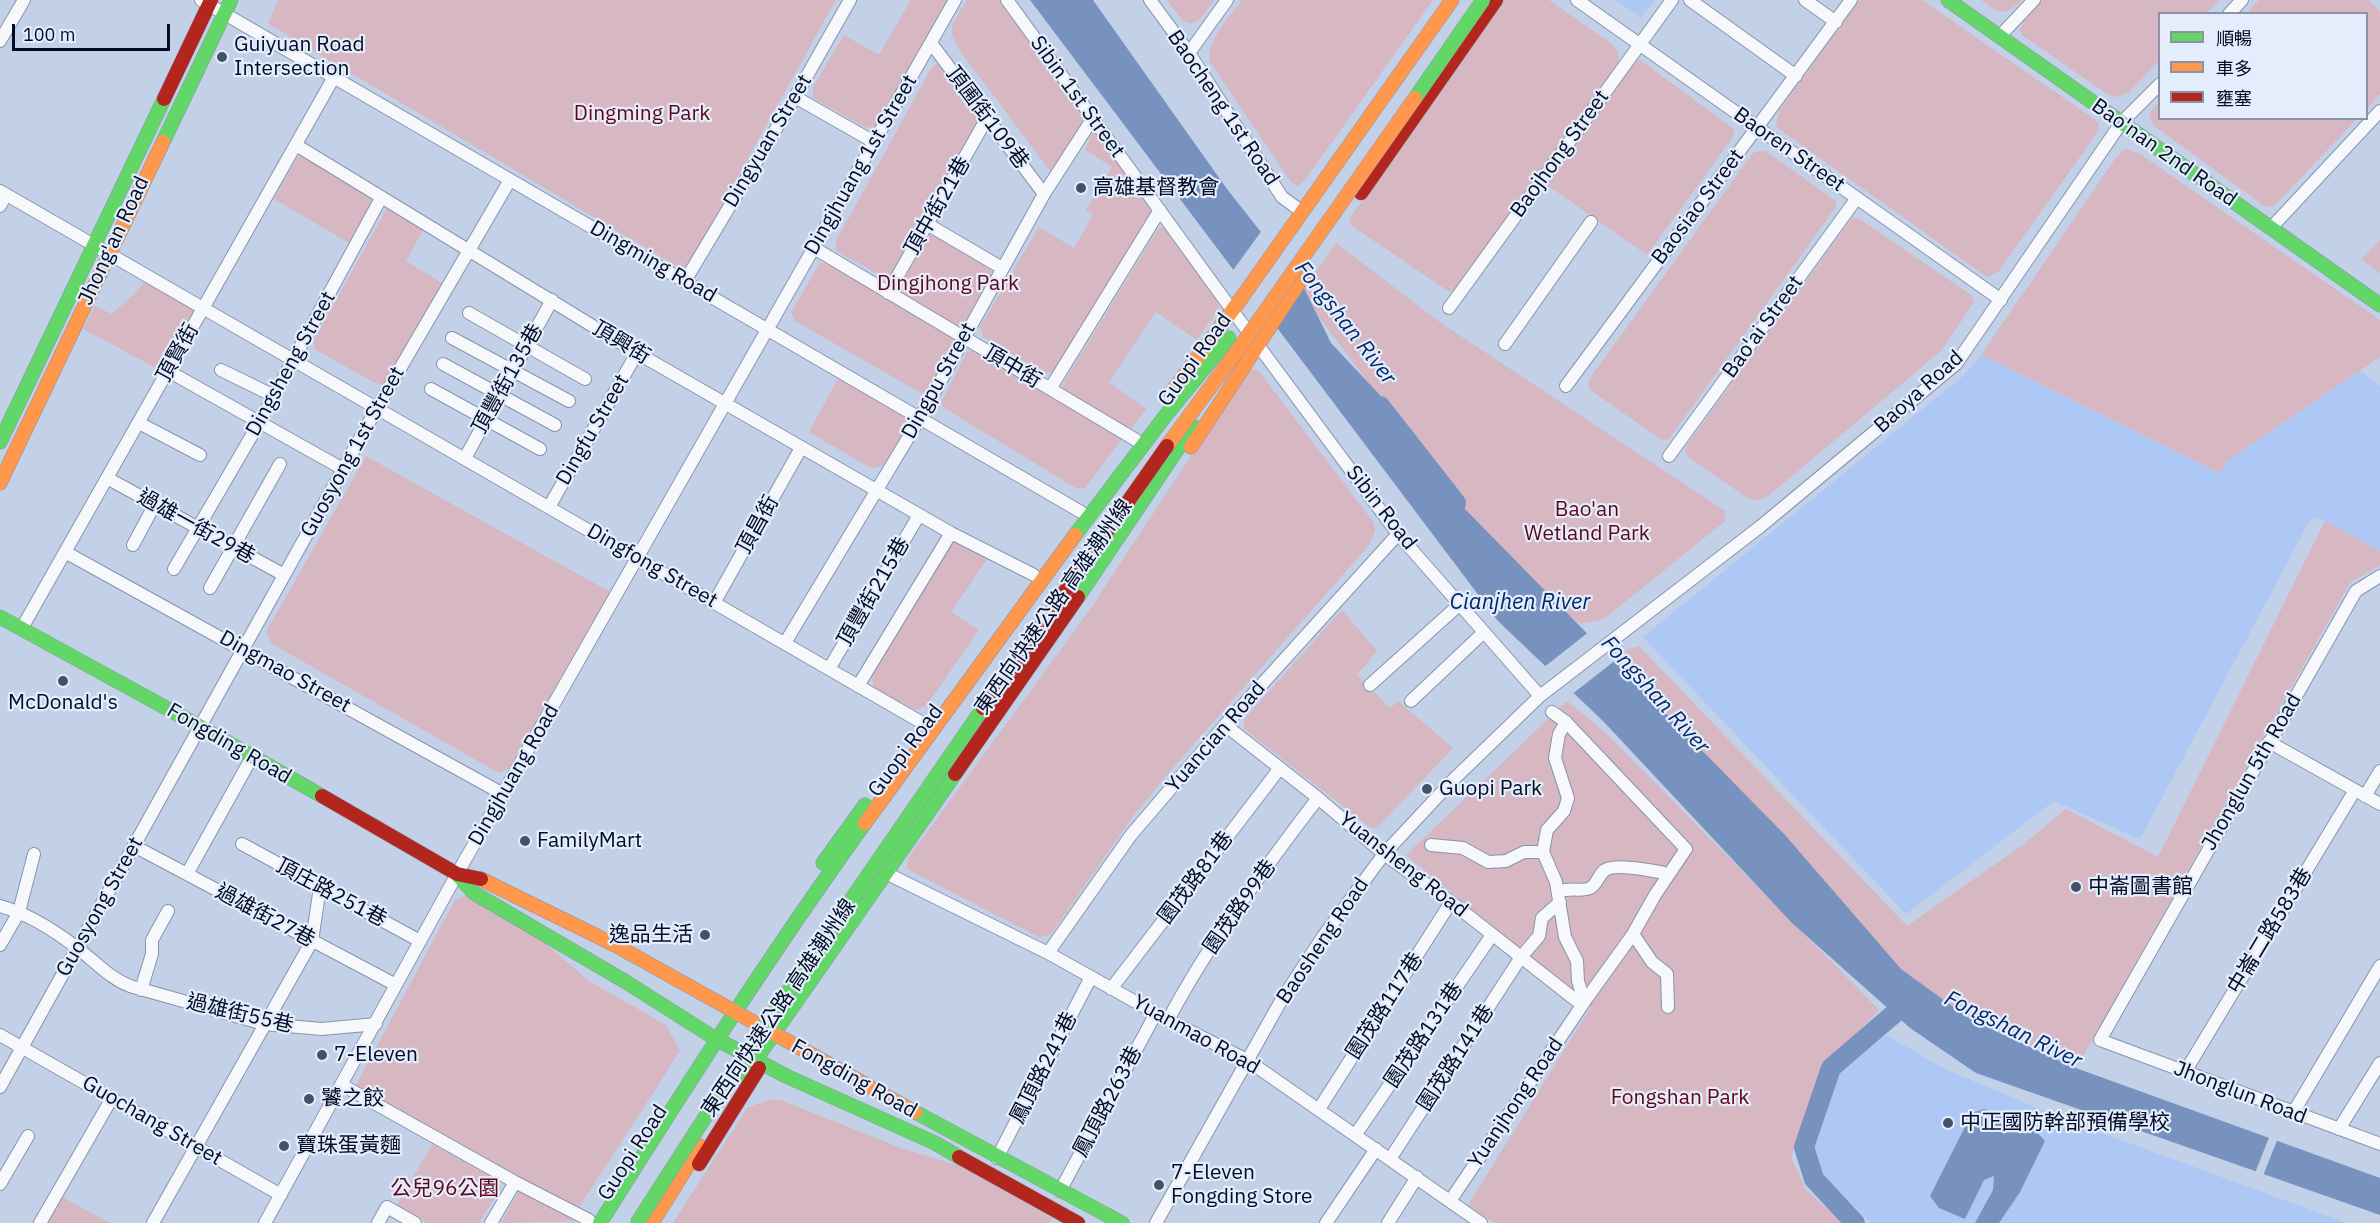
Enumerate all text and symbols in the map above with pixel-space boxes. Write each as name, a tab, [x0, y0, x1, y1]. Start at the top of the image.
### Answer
scale bar	[15, 12, 172, 50]
legend	[2158, 12, 2368, 120]
text: 100 m	[23, 23, 75, 46]
street label: Baocheng 1st Road	[1162, 26, 1284, 190]
text: 順暢	[2216, 27, 2252, 50]
street label: Sibin 1st Street	[1024, 31, 1130, 163]
place label: Guiyuan Road Intersection	[234, 32, 365, 82]
marker: Guiyuan Road Intersection	[215, 50, 229, 64]
text: 車多	[2216, 57, 2252, 80]
street label: 頂圃街109巷	[940, 62, 1034, 174]
street label: Dingyuan Street	[718, 70, 818, 212]
street label: Dingjhuang 1st Street	[799, 71, 923, 259]
street label: Baojhong Street	[1505, 85, 1615, 223]
text: 壅塞	[2216, 87, 2252, 110]
street label: Bao'nan 2nd Road	[2087, 94, 2241, 212]
park label: Dingming Park	[574, 101, 710, 127]
street label: Baoren Street	[1728, 102, 1850, 198]
street label: Baosiao Street	[1647, 144, 1749, 270]
street label: 頂中街21巷	[900, 152, 976, 260]
street label: Jhong'an Road	[73, 173, 155, 309]
place label: 高雄基督教會	[1093, 175, 1219, 201]
marker: 高雄基督教會	[1074, 181, 1088, 195]
street label: Dingming Road	[585, 216, 721, 308]
water label: Fongshan River	[1289, 256, 1401, 390]
park label: Dingjhong Park	[877, 271, 1019, 297]
street label: Bao'ai Street	[1717, 271, 1809, 383]
street label: Dingsheng Street	[241, 287, 341, 441]
street label: Guopi Road	[1153, 309, 1237, 411]
street label: 頂興街	[588, 316, 654, 370]
street label: Dingpu Street	[897, 318, 981, 444]
street label: 頂賢街	[152, 319, 204, 387]
street label: 頂豐街135巷	[467, 320, 549, 438]
street label: 頂中街	[979, 340, 1045, 394]
street label: Baoya Road	[1869, 345, 1969, 439]
street label: Guosyong 1st Street	[296, 362, 410, 542]
street label: Dingfu Street	[551, 370, 635, 490]
street label: Sibin Road	[1340, 461, 1422, 555]
street label: 過雄一街29巷	[133, 484, 259, 570]
street label: 頂昌街	[732, 491, 784, 559]
street label: 東西向快速公路 高雄潮州線	[970, 495, 1138, 719]
park label: Bao'an Wetland Park	[1524, 497, 1650, 547]
street label: Dingfong Street	[582, 518, 722, 614]
street label: 頂豐街215巷	[833, 533, 915, 651]
water label: Cianjhen River	[1450, 590, 1590, 616]
street label: Dingmao Street	[215, 626, 355, 718]
water label: Fongshan River	[1595, 631, 1715, 759]
marker: McDonald's	[56, 674, 70, 688]
street label: Yuancian Road	[1161, 676, 1271, 798]
street label: Jhonglun 5th Road	[2197, 689, 2307, 855]
place label: McDonald's	[8, 690, 118, 716]
street label: Fongding Road	[162, 698, 296, 790]
street label: Dingjhuang Road	[463, 700, 565, 850]
street label: Guopi Road	[863, 700, 949, 802]
place label: Guopi Park	[1439, 776, 1542, 802]
marker: Guopi Park	[1420, 782, 1434, 796]
street label: Yuansheng Road	[1333, 807, 1473, 923]
street label: 園茂路81巷	[1153, 827, 1239, 929]
place label: FamilyMart	[537, 828, 642, 854]
street label: Guosyong Street	[51, 833, 149, 981]
marker: FamilyMart	[518, 834, 532, 848]
street label: 頂庄路251巷	[271, 853, 391, 933]
street label: 園茂路99巷	[1198, 855, 1282, 959]
street label: 中崙二路583巷	[2222, 863, 2318, 999]
street label: Baosheng Road	[1272, 873, 1374, 1009]
place label: 中崙圖書館	[2088, 874, 2193, 900]
street label: 過雄街27巷	[211, 879, 319, 953]
marker: 中崙圖書館	[2069, 880, 2083, 894]
street label: 東西向快速公路 高雄潮州線	[697, 894, 861, 1122]
place label: 逸品生活	[609, 922, 693, 948]
marker: 逸品生活	[698, 928, 712, 942]
street label: 園茂路117巷	[1341, 948, 1429, 1064]
street label: 園茂路131巷	[1379, 977, 1469, 1093]
water label: Fongshan River	[1940, 985, 2086, 1075]
street label: 過雄街55巷	[184, 989, 296, 1039]
street label: Yuanmao Road	[1128, 990, 1264, 1080]
street label: 園茂路141巷	[1412, 1000, 1500, 1116]
street label: 鳳頂路241巷	[1005, 1008, 1083, 1128]
street label: Yuanjhong Road	[1463, 1033, 1569, 1173]
street label: Fongding Road	[787, 1034, 921, 1124]
place label: 7-Eleven	[334, 1042, 418, 1068]
street label: 鳳頂路263巷	[1068, 1042, 1148, 1162]
marker: 7-Eleven	[315, 1048, 329, 1062]
street label: Jhonglun Road	[2170, 1056, 2310, 1130]
street label: Guochang Street	[77, 1071, 227, 1171]
park label: Fongshan Park	[1611, 1085, 1749, 1111]
place label: 饕之餃	[321, 1086, 384, 1112]
marker: 饕之餃	[302, 1092, 316, 1106]
street label: Guopi Road	[593, 1100, 673, 1206]
place label: 中正國防幹部預備學校	[1960, 1110, 2170, 1136]
marker: 中正國防幹部預備學校	[1941, 1116, 1955, 1130]
place label: 寶珠蛋黃麵	[296, 1133, 401, 1159]
marker: 寶珠蛋黃麵	[277, 1139, 291, 1153]
place label: 7-Eleven Fongding Store	[1171, 1160, 1313, 1210]
park label: 公兒96公園	[390, 1176, 500, 1202]
marker: 7-Eleven Fongding Store	[1152, 1178, 1166, 1192]

